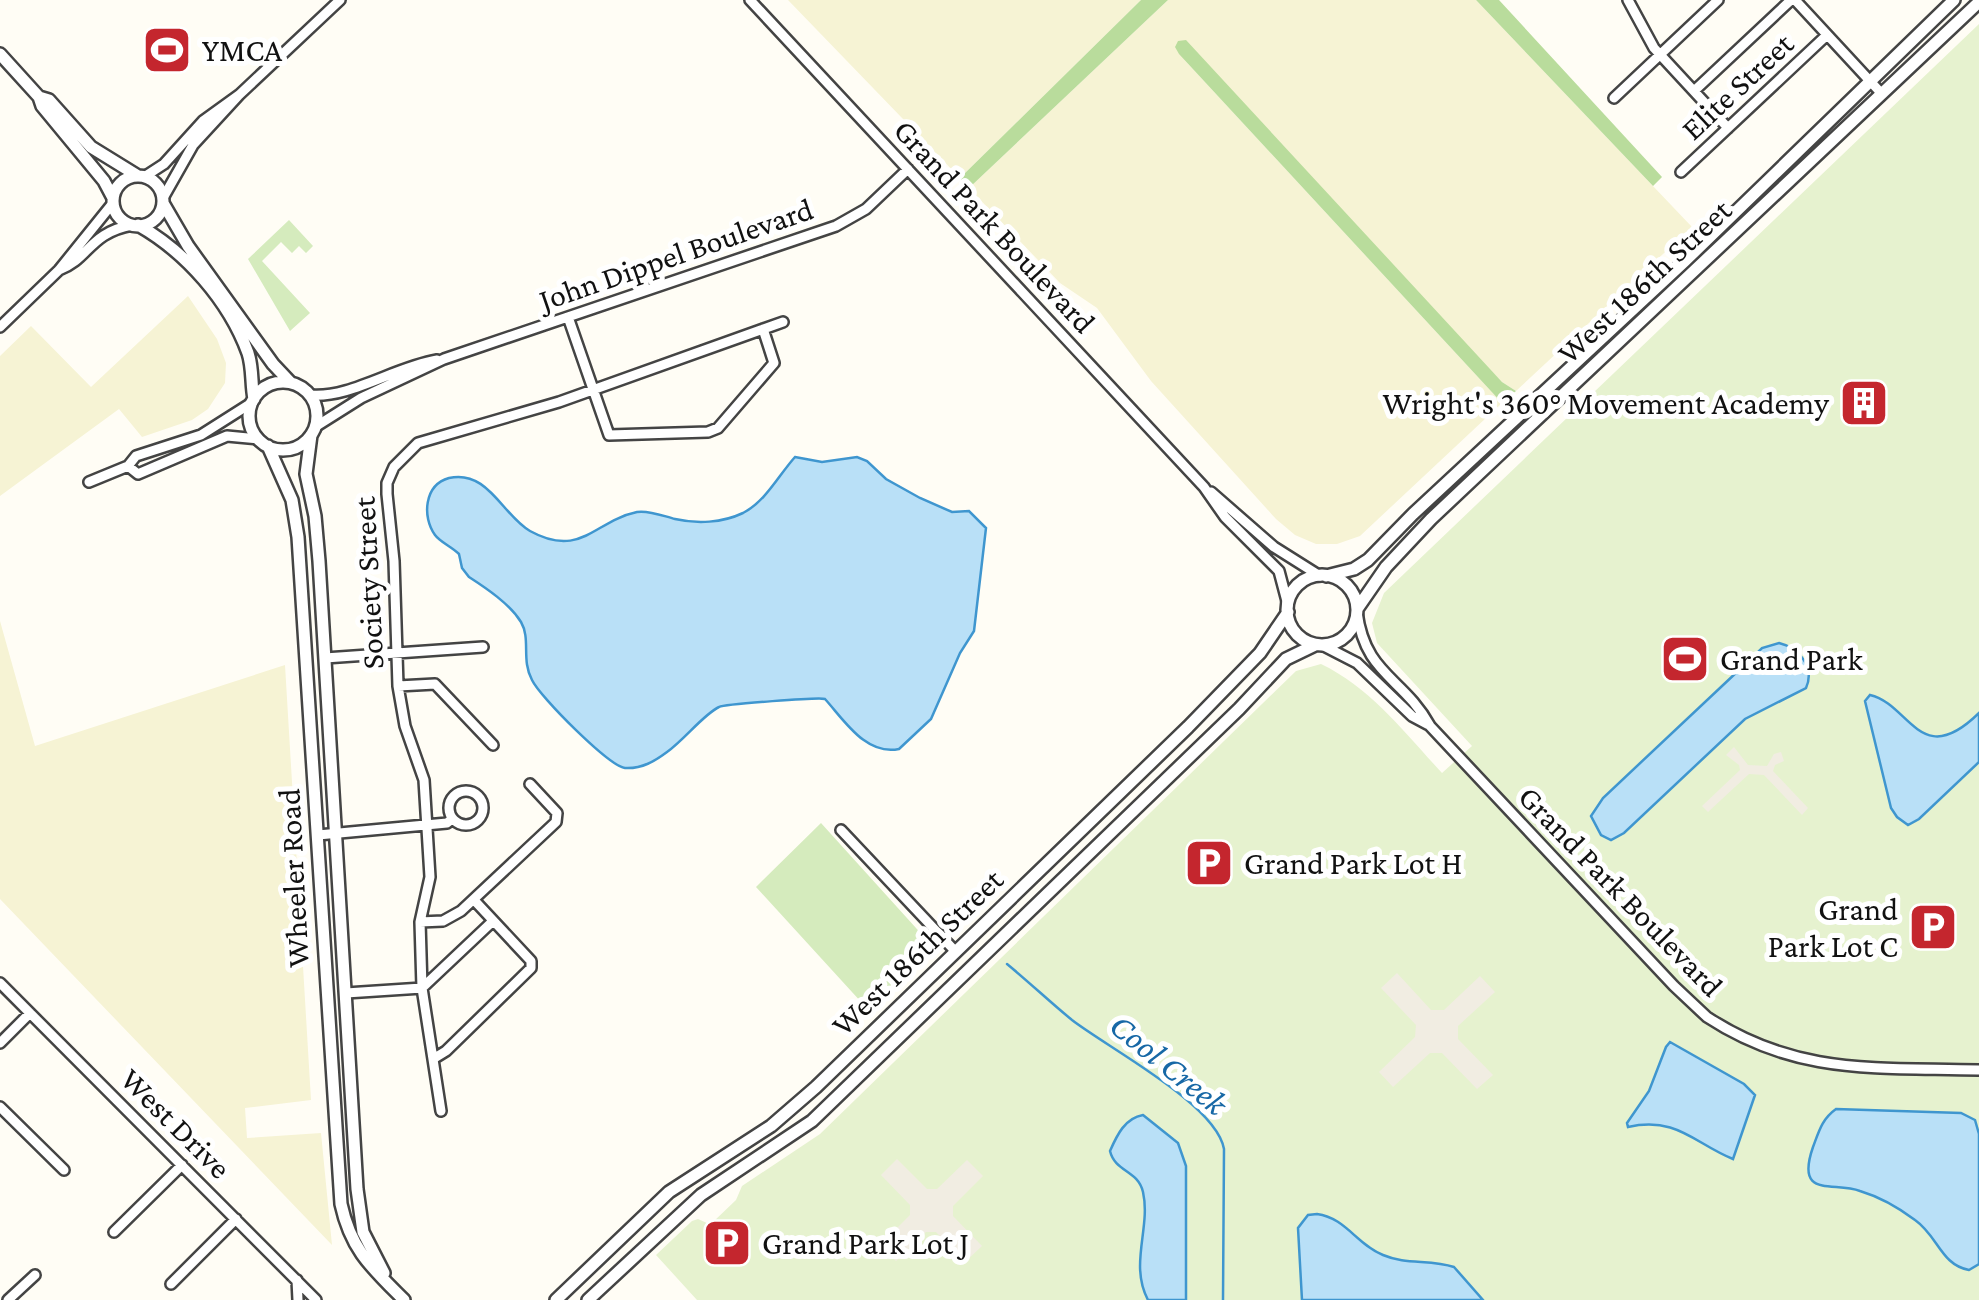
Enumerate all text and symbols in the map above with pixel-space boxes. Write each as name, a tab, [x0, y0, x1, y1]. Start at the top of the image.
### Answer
sports icon: YMCA	[141, 24, 193, 76]
street label: Elite Street	[1674, 25, 1801, 147]
place label: YMCA	[202, 32, 283, 68]
street label: Grand Park Boulevard	[887, 112, 1103, 340]
street label: John Dippel Boulevard	[532, 190, 818, 319]
street label: West 186th Street	[1550, 191, 1738, 371]
building icon: Wright's 360° Movement Academy	[1838, 377, 1890, 429]
place label: Wright's 360° Movement Academy	[1382, 385, 1829, 421]
street label: Society Street	[345, 495, 390, 670]
sports icon: Grand Park	[1659, 633, 1711, 685]
place label: Grand Park	[1720, 641, 1863, 677]
street label: Grand Park Boulevard	[1511, 778, 1731, 1004]
street label: Wheeler Road	[270, 787, 316, 969]
parking icon: Grand Park Lot H	[1183, 837, 1235, 889]
place label: Grand Park Lot H	[1244, 845, 1462, 881]
street label: West 186th Street	[824, 861, 1010, 1043]
place label: Grand Park Lot C	[1768, 891, 1898, 964]
parking icon: Grand Park Lot C	[1907, 901, 1959, 953]
water label: Cool Creek	[1102, 1005, 1236, 1125]
street label: West Drive	[113, 1060, 239, 1186]
parking icon: Grand Park Lot J	[701, 1217, 753, 1269]
place label: Grand Park Lot J	[762, 1225, 969, 1261]

